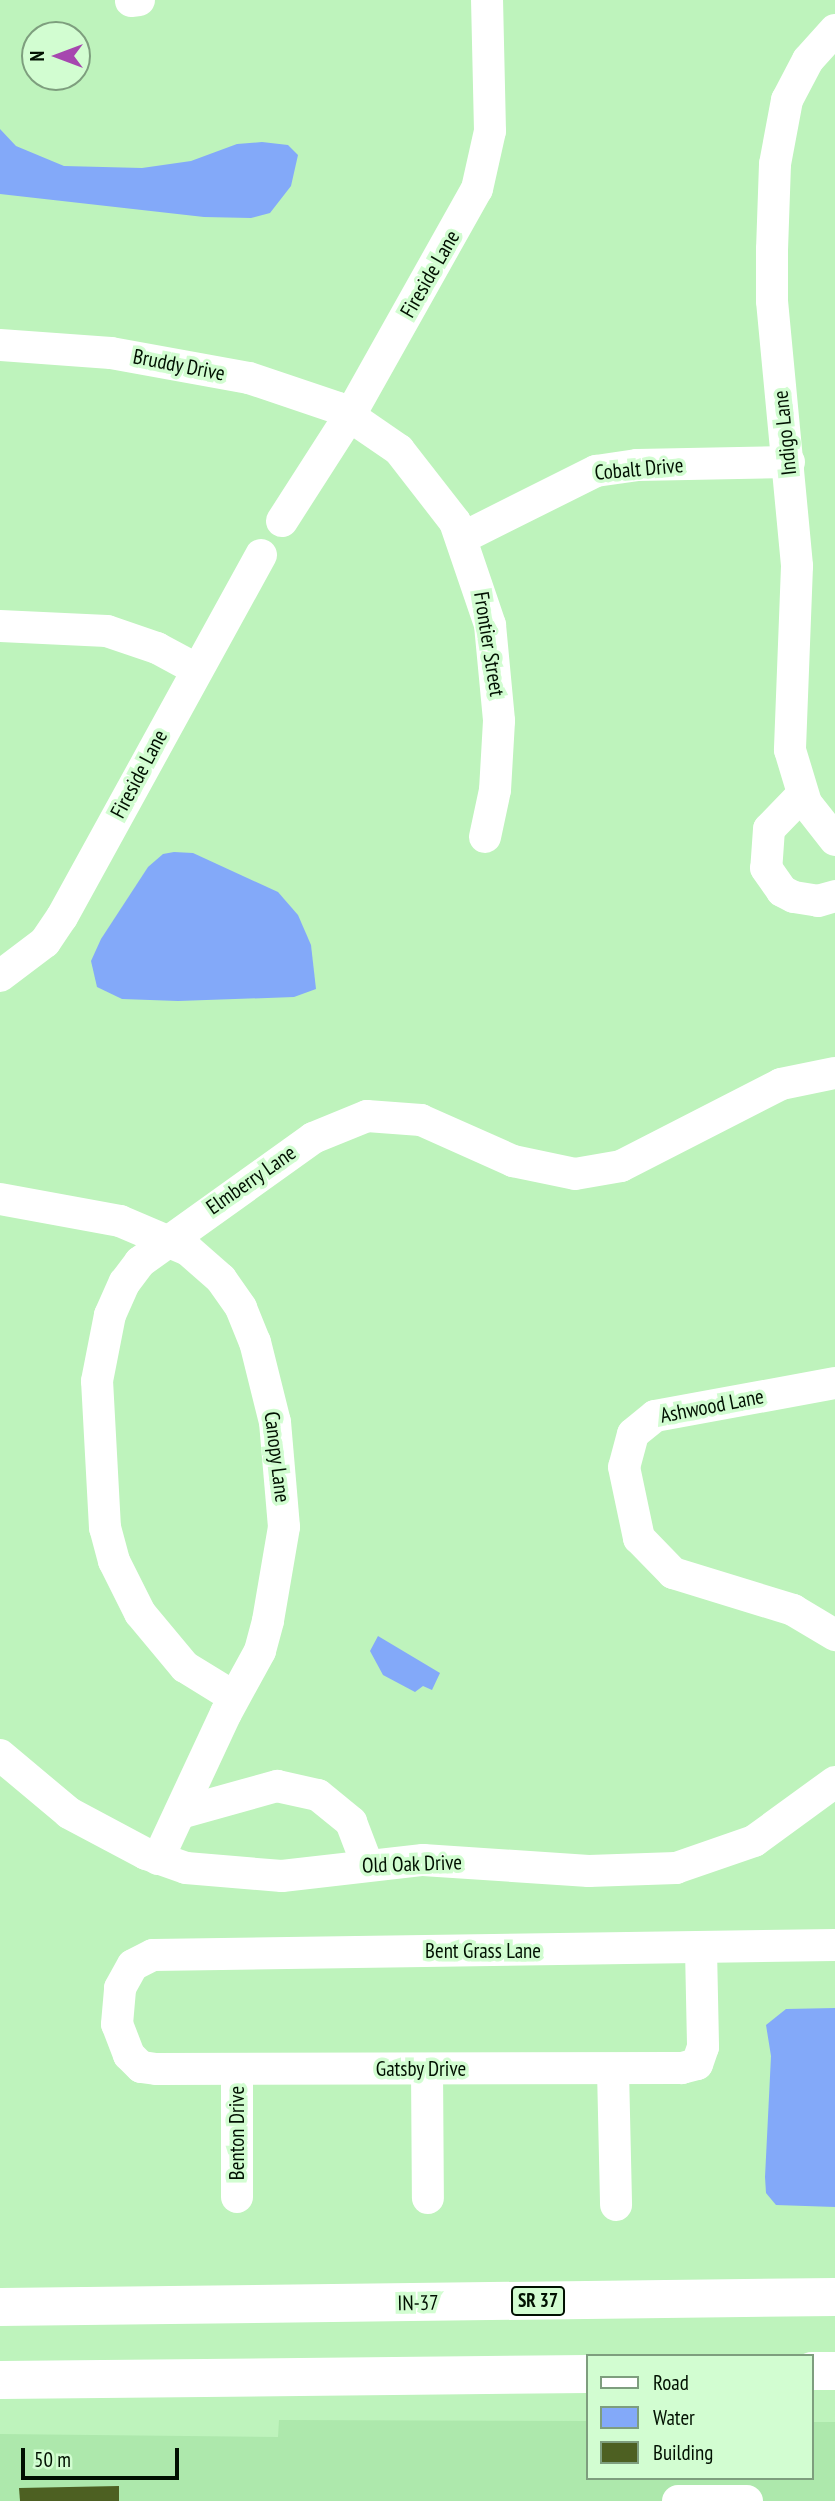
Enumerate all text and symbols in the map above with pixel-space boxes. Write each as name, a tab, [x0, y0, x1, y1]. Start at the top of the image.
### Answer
north arrow	[21, 21, 91, 91]
text: N	[25, 51, 49, 61]
street label: Fireside Lane	[395, 226, 465, 322]
street label: Bruddy Drive	[131, 344, 227, 386]
street label: Indigo Lane	[768, 389, 802, 477]
street label: Cobalt Drive	[594, 453, 684, 485]
street label: Frontier Street	[468, 590, 510, 698]
street label: Fireside Lane	[105, 726, 173, 822]
street label: Elmberry Lane	[201, 1140, 301, 1220]
street label: Ashwood Lane	[658, 1384, 766, 1428]
street label: Canopy Lane	[259, 1410, 295, 1504]
street label: Old Oak Drive	[361, 1850, 463, 1878]
street label: Bent Grass Lane	[425, 1938, 541, 1964]
street label: Gatsby Drive	[375, 2056, 467, 2082]
street label: Benton Drive	[224, 2086, 250, 2180]
road number: SR 37	[510, 2286, 566, 2316]
street label: IN-37	[397, 2290, 439, 2316]
legend	[586, 2354, 814, 2480]
text: Road	[653, 2369, 689, 2396]
text: Water	[653, 2404, 695, 2431]
scale bar	[24, 2434, 182, 2478]
text: Building	[653, 2439, 713, 2466]
text: 50 m	[34, 2446, 71, 2473]

